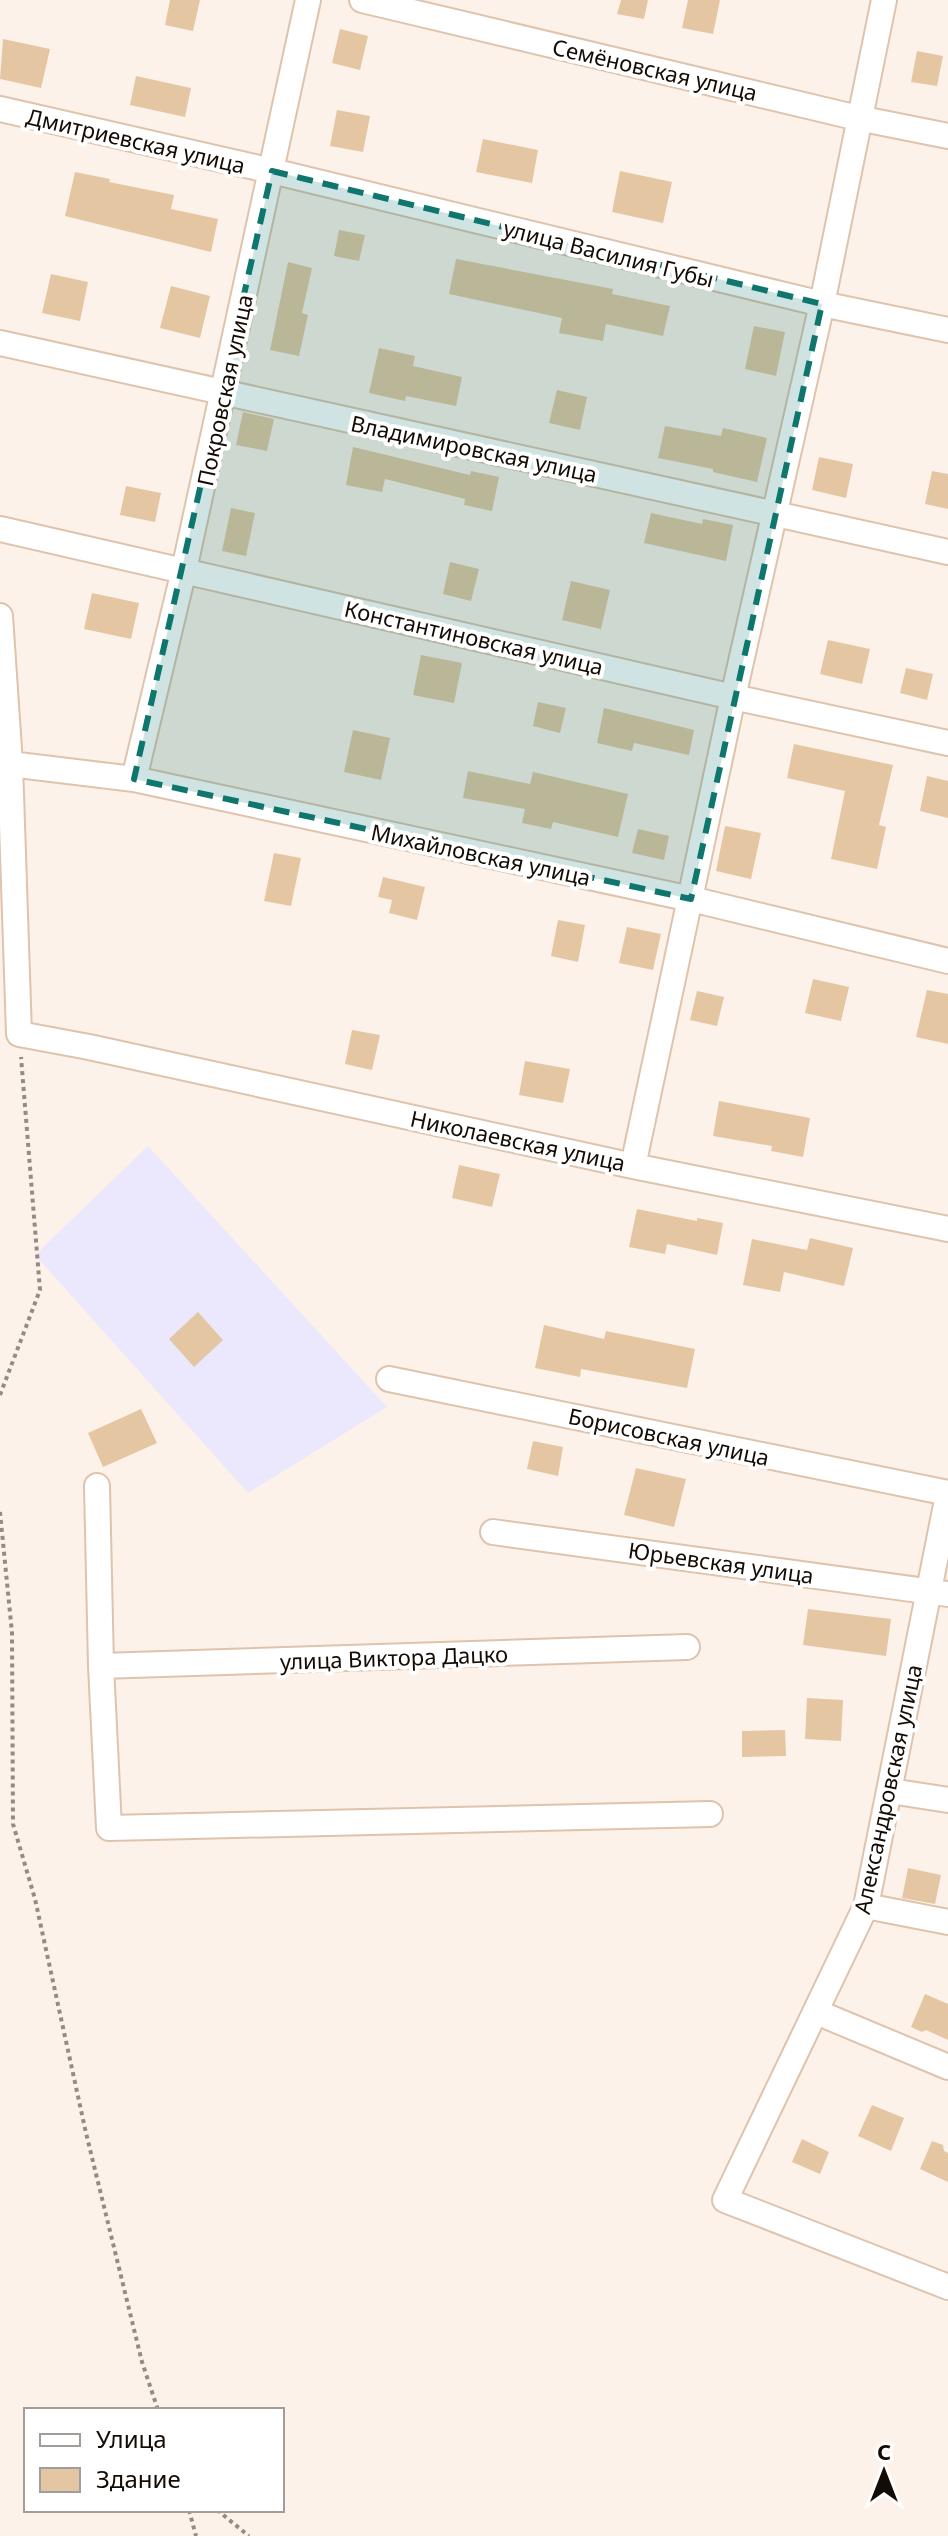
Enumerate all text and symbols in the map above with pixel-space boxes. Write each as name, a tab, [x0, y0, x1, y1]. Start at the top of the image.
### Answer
street label: Семёновская улица	[550, 31, 760, 107]
street label: Дмитриевская улица	[24, 100, 248, 180]
street label: улица Василия Губы	[501, 212, 717, 294]
street label: Покровская улица	[189, 292, 259, 488]
street label: Владимировская улица	[348, 407, 600, 489]
street label: Константиновская улица	[342, 593, 606, 681]
street label: Михайловская улица	[368, 816, 594, 892]
street label: Николаевская улица	[408, 1103, 628, 1177]
street label: Борисовская улица	[566, 1400, 772, 1472]
street label: Юрьевская улица	[626, 1534, 816, 1590]
street label: улица Виктора Дацко	[279, 1638, 509, 1676]
street label: Александровская улица	[846, 1662, 928, 1916]
legend	[24, 2408, 284, 2512]
text: Улица	[96, 2422, 167, 2455]
north arrow	[844, 2432, 924, 2512]
text: С	[877, 2436, 891, 2466]
text: Здание	[96, 2462, 181, 2495]

